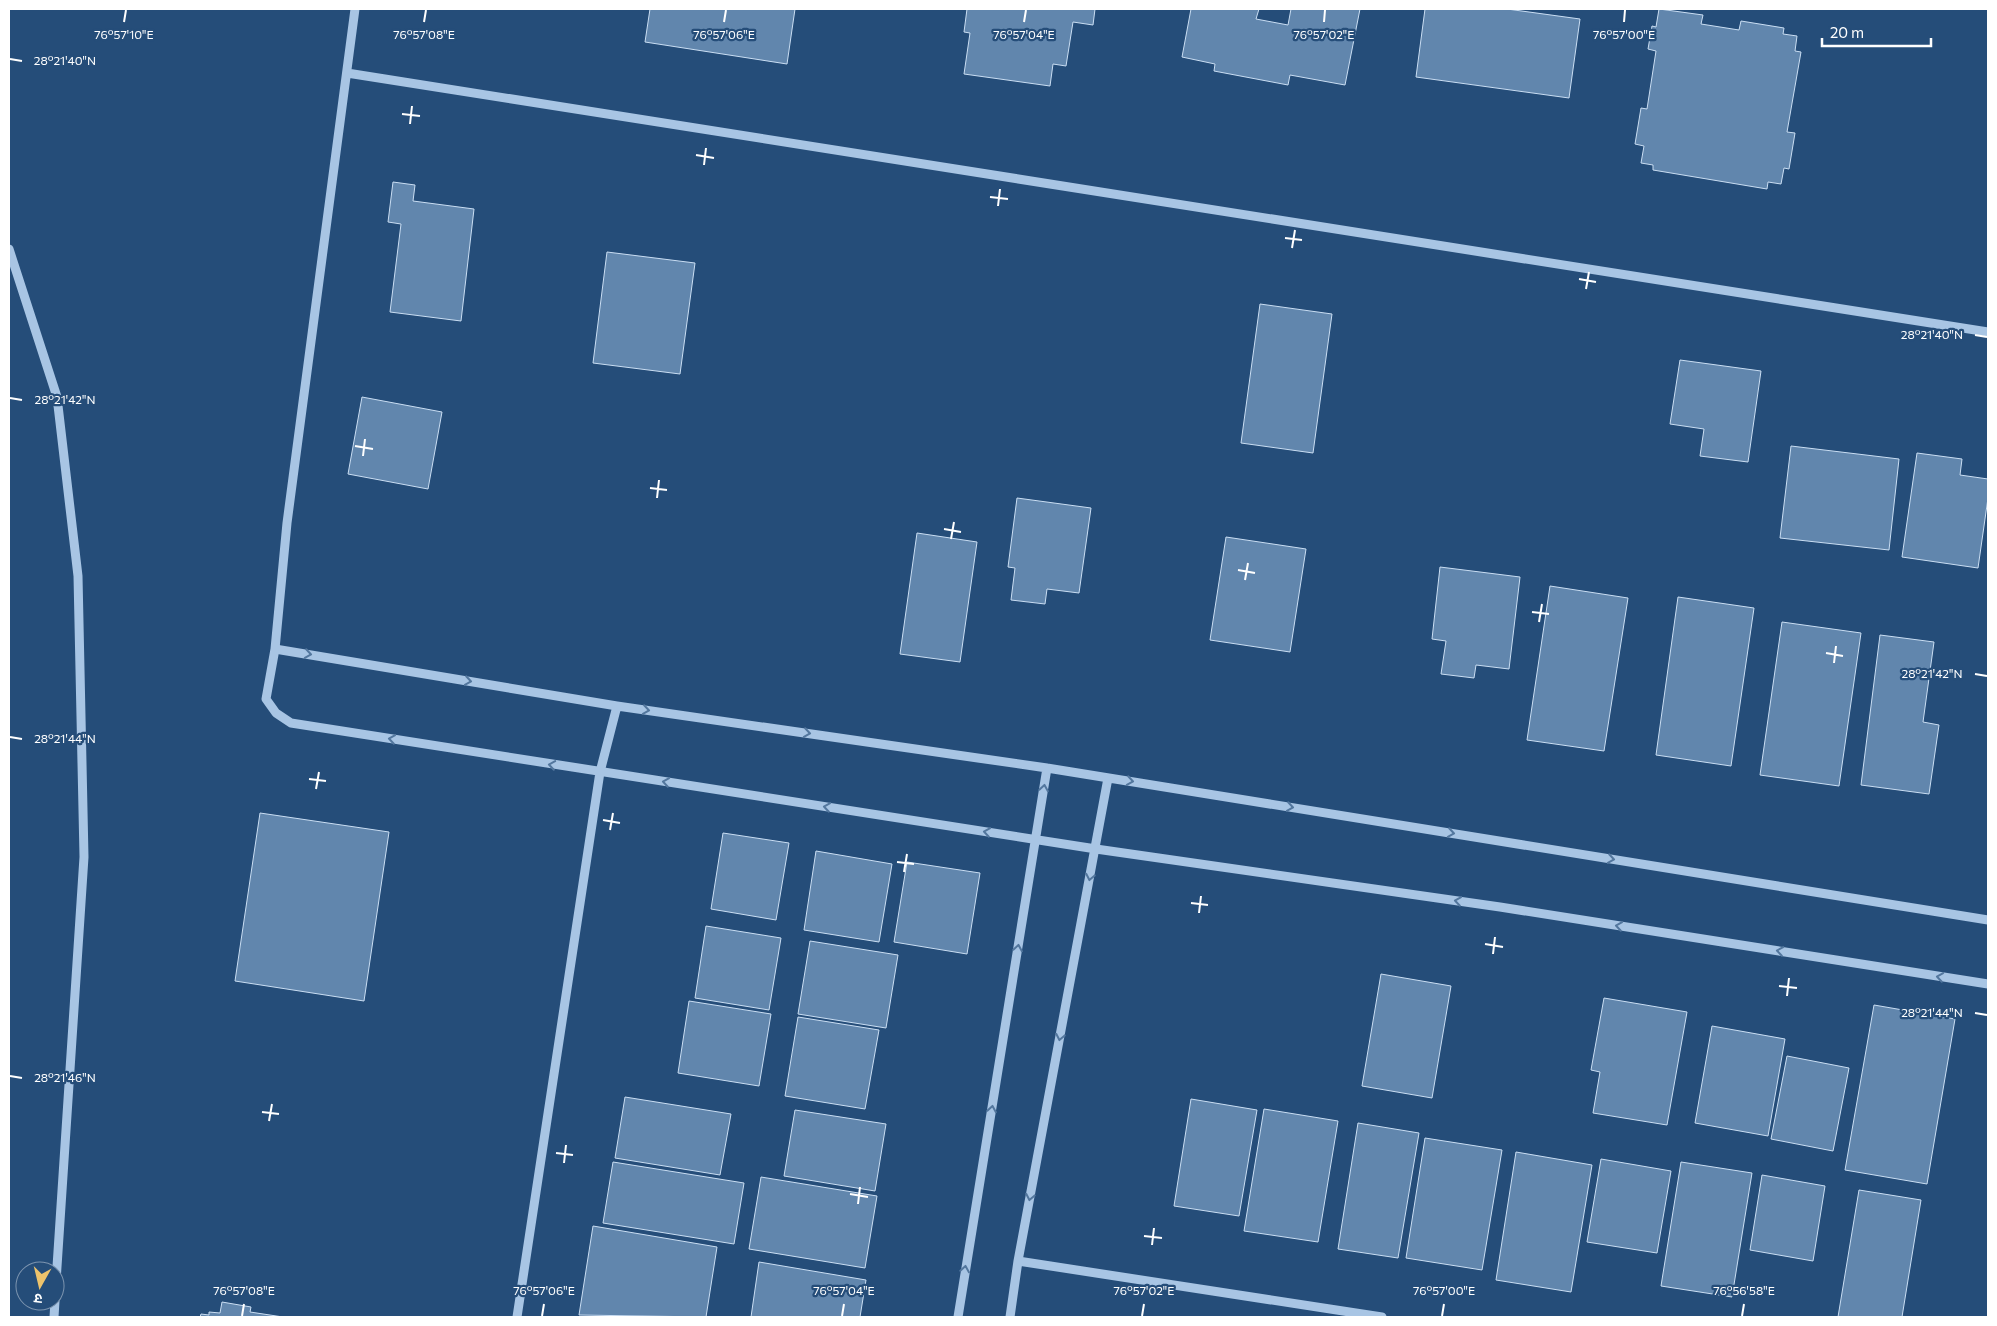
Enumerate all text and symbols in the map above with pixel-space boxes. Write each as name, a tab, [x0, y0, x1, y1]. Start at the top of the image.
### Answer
scale bar	[1822, 15, 1931, 47]
text: 20 m	[1830, 23, 1864, 41]
text: 76°57'10"E	[94, 27, 154, 41]
text: 76°57'08"E	[393, 27, 455, 41]
text: 76°57'06"E	[693, 27, 755, 41]
text: 76°57'04"E	[993, 27, 1055, 41]
text: 76°57'02"E	[1294, 27, 1354, 41]
text: 76°57'00"E	[1593, 27, 1655, 41]
text: 28°21'40"N	[34, 53, 96, 67]
text: 28°21'40"N	[1901, 327, 1963, 341]
text: 28°21'42"N	[35, 392, 95, 406]
one-way arrow	[304, 649, 312, 659]
text: 28°21'42"N	[1902, 666, 1962, 680]
one-way arrow	[465, 675, 473, 686]
one-way arrow	[642, 704, 650, 715]
one-way arrow	[803, 727, 811, 738]
text: 28°21'44"N	[34, 731, 96, 745]
one-way arrow	[388, 734, 396, 744]
one-way arrow	[548, 760, 557, 770]
one-way arrow	[1125, 776, 1134, 786]
one-way arrow	[662, 778, 670, 788]
one-way arrow	[1038, 784, 1048, 792]
one-way arrow	[1287, 801, 1295, 812]
one-way arrow	[822, 803, 831, 813]
one-way arrow	[983, 827, 991, 838]
one-way arrow	[1447, 827, 1455, 838]
one-way arrow	[1607, 853, 1615, 863]
one-way arrow	[1086, 873, 1096, 882]
one-way arrow	[1454, 896, 1462, 907]
one-way arrow	[1615, 921, 1623, 932]
one-way arrow	[1012, 944, 1022, 953]
one-way arrow	[1775, 947, 1784, 957]
one-way arrow	[1936, 972, 1944, 982]
text: 28°21'44"N	[1901, 1005, 1963, 1019]
one-way arrow	[1056, 1033, 1066, 1041]
text: 28°21'46"N	[34, 1070, 96, 1084]
one-way arrow	[986, 1104, 996, 1113]
one-way arrow	[1026, 1192, 1036, 1201]
north arrow	[15, 1261, 65, 1311]
one-way arrow	[960, 1265, 970, 1273]
text: 76°57'08"E	[213, 1283, 275, 1297]
text: 76°57'06"E	[513, 1283, 575, 1297]
text: 76°57'04"E	[813, 1283, 875, 1297]
text: 76°57'02"E	[1114, 1283, 1174, 1297]
text: 76°57'00"E	[1413, 1283, 1475, 1297]
text: 76°56'58"E	[1713, 1283, 1775, 1297]
text: उ	[32, 1290, 43, 1308]

